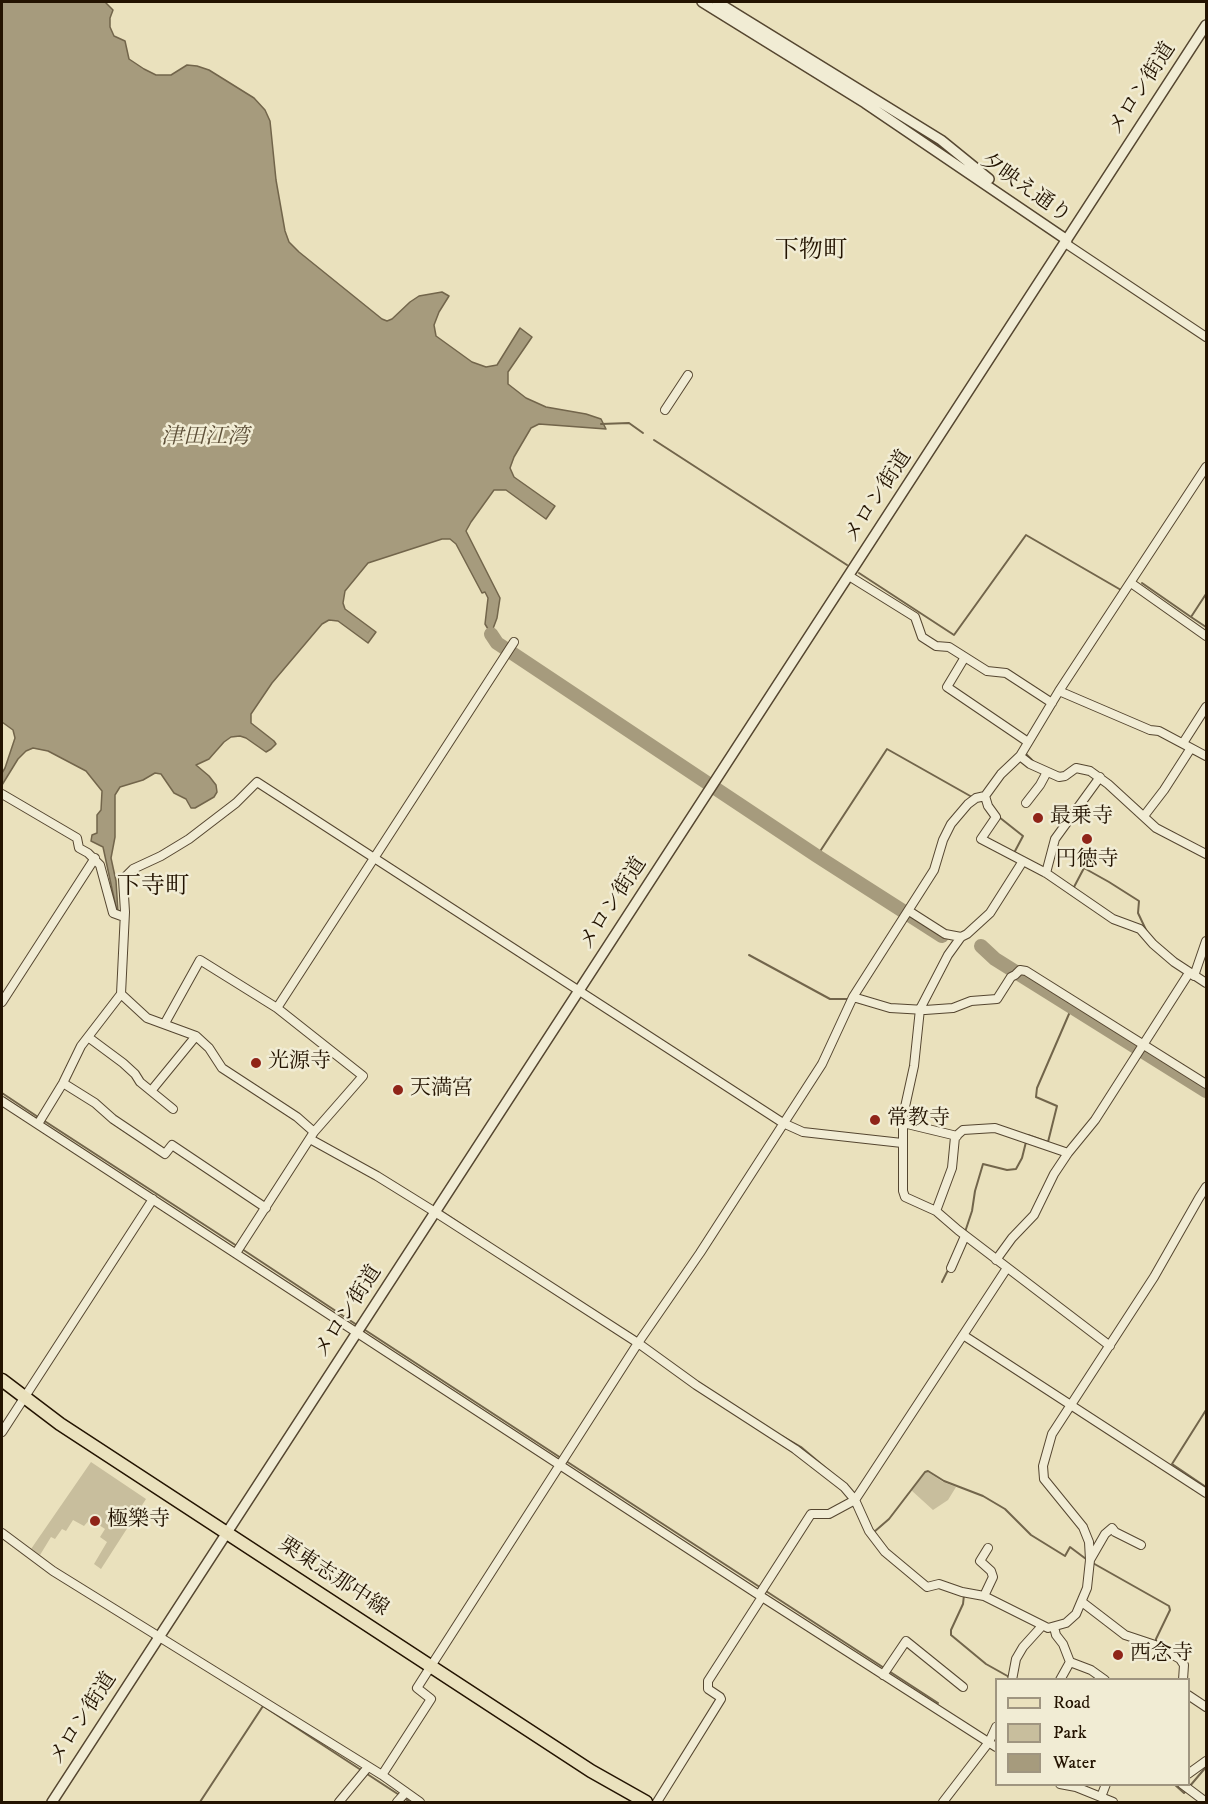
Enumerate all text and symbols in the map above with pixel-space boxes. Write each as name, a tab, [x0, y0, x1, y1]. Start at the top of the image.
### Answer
street label: メロン街道	[1104, 38, 1182, 140]
street label: 夕映え通り	[975, 149, 1075, 229]
district label: 下物町	[775, 238, 847, 266]
water label: 津田江湾	[161, 425, 249, 451]
street label: メロン街道	[840, 446, 918, 548]
place label: 最乗寺	[1050, 805, 1113, 831]
marker: 最乗寺	[1031, 811, 1045, 825]
marker: 円徳寺	[1080, 832, 1094, 846]
place label: 円徳寺	[1056, 848, 1118, 874]
street label: メロン街道	[575, 853, 653, 955]
district label: 下寺町	[117, 874, 189, 902]
place label: 光源寺	[268, 1050, 331, 1076]
marker: 光源寺	[249, 1056, 263, 1070]
place label: 天満宮	[410, 1077, 473, 1103]
marker: 天満宮	[391, 1083, 405, 1097]
place label: 常教寺	[887, 1107, 950, 1133]
marker: 常教寺	[868, 1113, 882, 1127]
street label: メロン街道	[310, 1261, 388, 1363]
place label: 極樂寺	[107, 1508, 170, 1534]
marker: 極樂寺	[88, 1514, 102, 1528]
street label: 栗東志那中線	[273, 1533, 393, 1623]
place label: 西念寺	[1130, 1642, 1193, 1668]
marker: 西念寺	[1111, 1648, 1125, 1662]
street label: メロン街道	[45, 1668, 123, 1770]
legend	[995, 1678, 1190, 1786]
text: Road	[1053, 1692, 1090, 1714]
text: Park	[1053, 1722, 1087, 1744]
text: Water	[1053, 1752, 1096, 1774]

